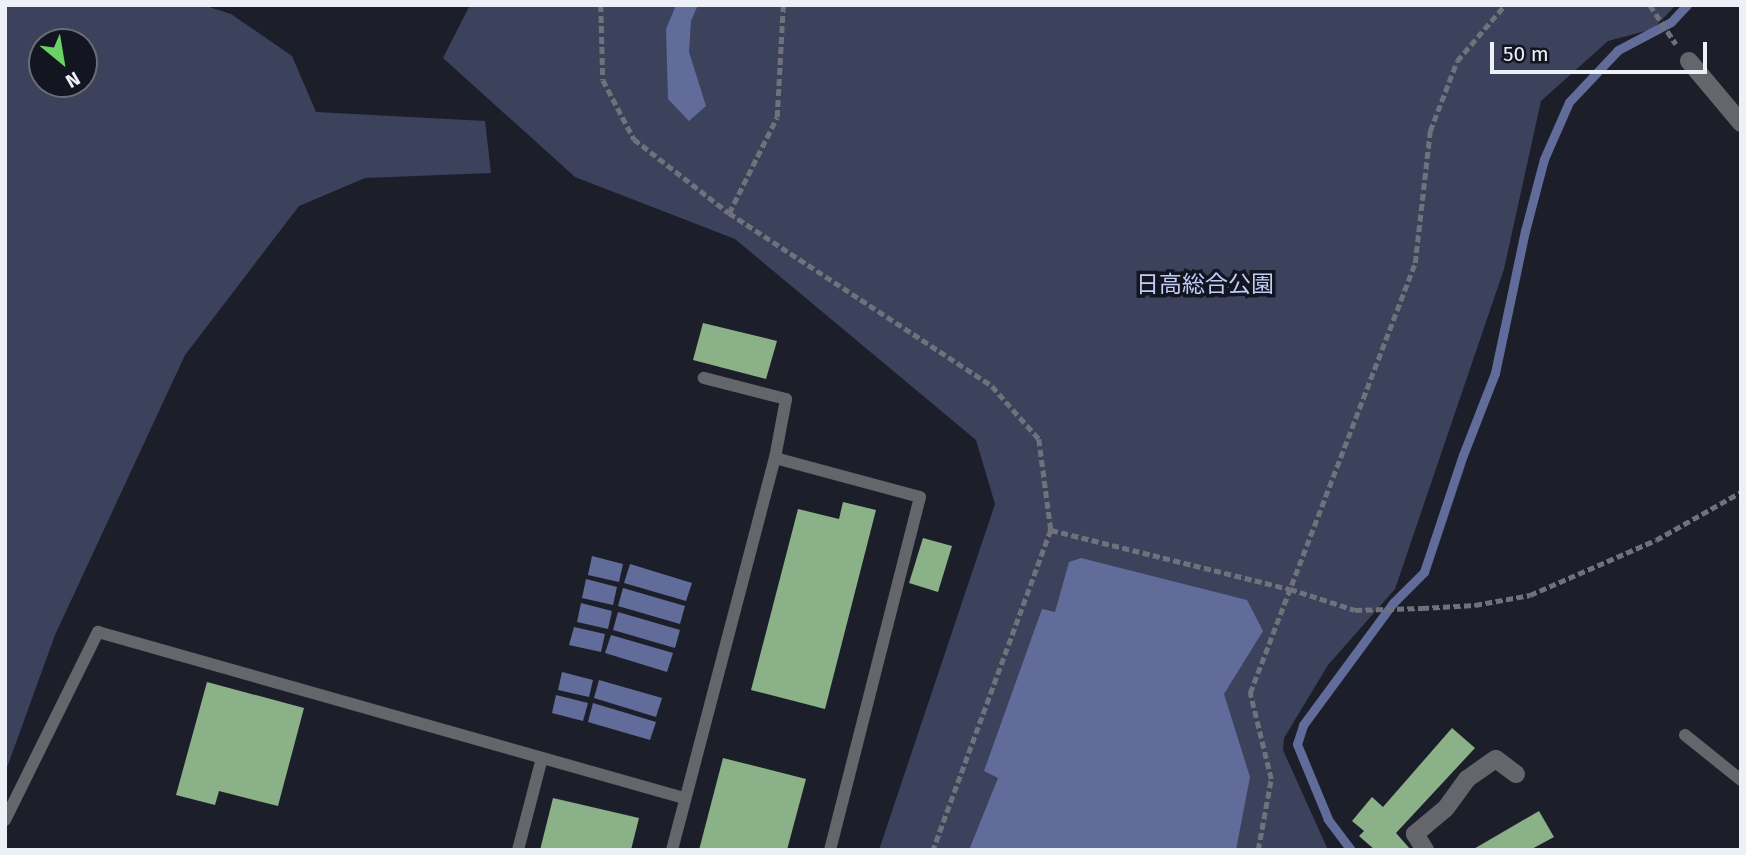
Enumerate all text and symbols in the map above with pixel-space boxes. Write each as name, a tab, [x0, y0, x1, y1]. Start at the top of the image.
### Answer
north arrow	[28, 28, 98, 98]
scale bar	[1494, 28, 1711, 72]
text: 50 m	[1503, 41, 1549, 67]
text: N	[62, 67, 84, 93]
park label: 日高総合公園	[1136, 270, 1274, 298]

